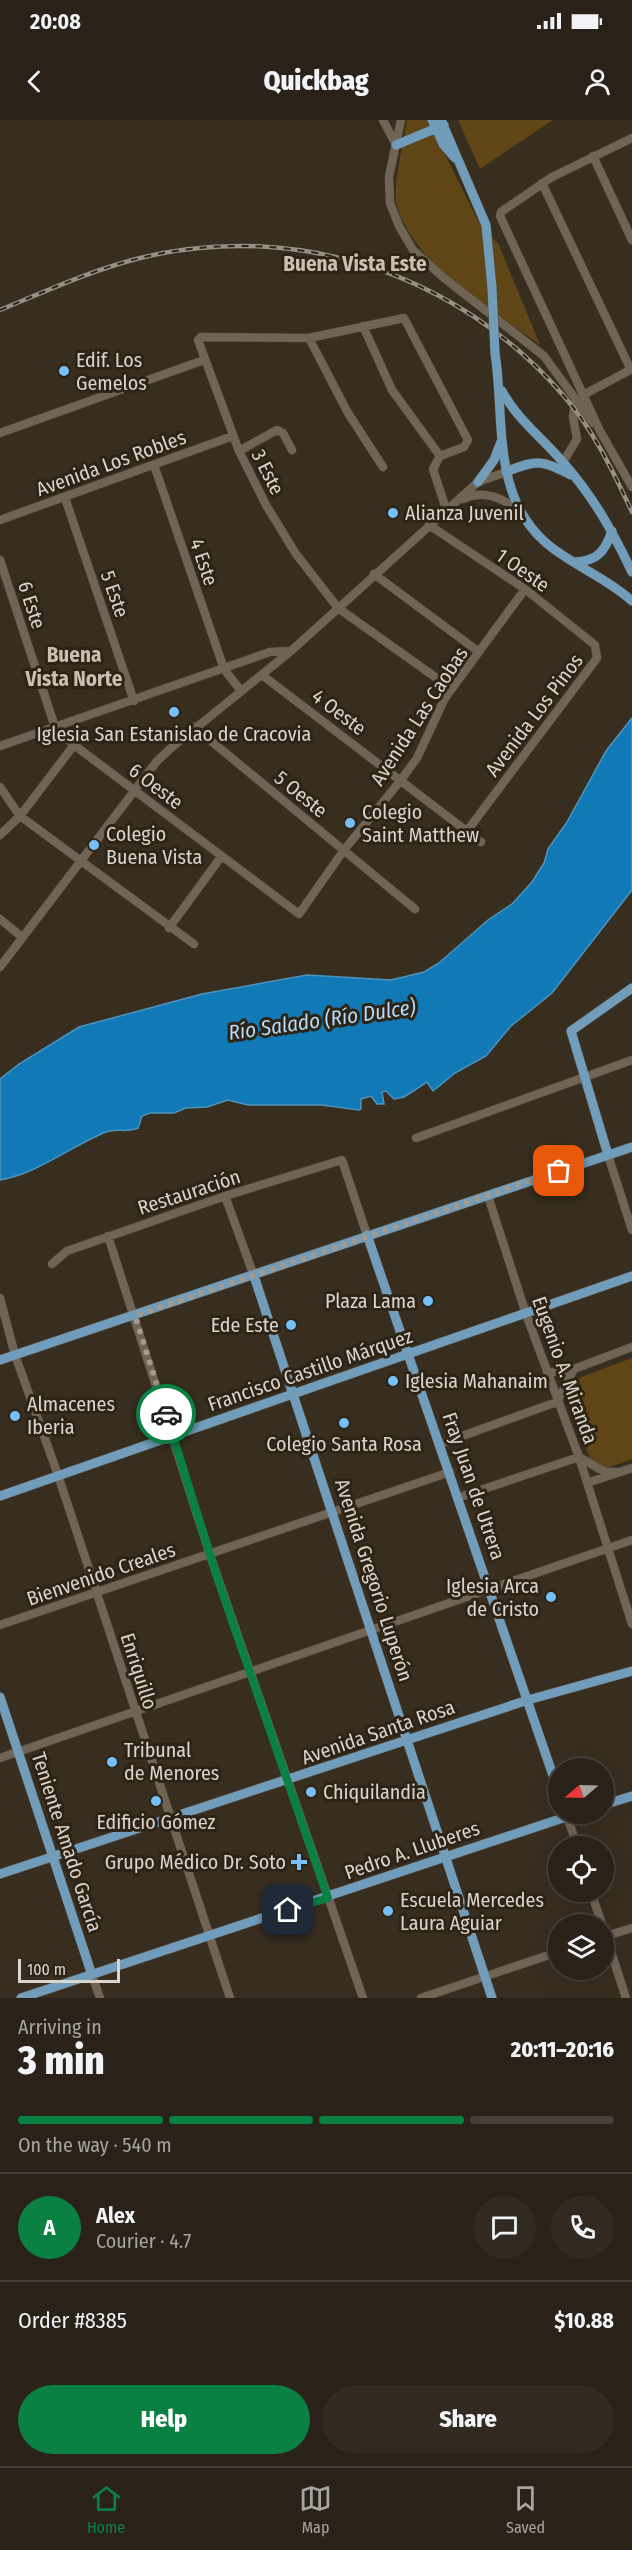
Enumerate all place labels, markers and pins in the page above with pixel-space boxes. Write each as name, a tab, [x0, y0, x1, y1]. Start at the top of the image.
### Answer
place label: Edif. Los Gemelos	[76, 348, 147, 395]
marker: Edif. Los Gemelos	[57, 364, 71, 378]
place label: Alianza Juvenil	[405, 501, 524, 525]
marker: Alianza Juvenil	[386, 506, 400, 520]
marker: Iglesia San Estanislao de Cracovia	[167, 705, 181, 719]
place label: Iglesia San Estanislao de Cracovia	[37, 722, 311, 746]
place label: Colegio Saint Matthew	[362, 800, 479, 847]
marker: Colegio Saint Matthew	[343, 816, 357, 830]
place label: Colegio Buena Vista	[106, 822, 202, 869]
marker: Colegio Buena Vista	[87, 838, 101, 852]
pin	[533, 1145, 584, 1196]
place label: Plaza Lama	[325, 1289, 416, 1313]
marker: Plaza Lama	[421, 1294, 435, 1308]
place label: Ede Este	[211, 1313, 279, 1337]
marker: Ede Este	[284, 1318, 298, 1332]
place label: Iglesia Mahanaim	[405, 1369, 548, 1393]
marker: Iglesia Mahanaim	[386, 1374, 400, 1388]
place label: Almacenes Iberia	[27, 1392, 115, 1439]
marker: Almacenes Iberia	[8, 1409, 22, 1423]
marker: Colegio Santa Rosa	[337, 1416, 351, 1430]
place label: Colegio Santa Rosa	[266, 1432, 422, 1456]
place label: Iglesia Arca de Cristo	[446, 1574, 539, 1621]
marker: Iglesia Arca de Cristo	[544, 1590, 558, 1604]
place label: Tribunal de Menores	[124, 1738, 219, 1785]
marker: Tribunal de Menores	[105, 1755, 119, 1769]
place label: Chiquilandia	[323, 1780, 426, 1804]
marker: Chiquilandia	[304, 1785, 318, 1799]
marker: Edificio Gómez	[149, 1794, 163, 1808]
place label: Edificio Gómez	[96, 1810, 216, 1834]
place label: Grupo Médico Dr. Soto	[105, 1850, 286, 1874]
marker: Grupo Médico Dr. Soto	[290, 1853, 308, 1871]
pin	[262, 1884, 313, 1935]
place label: Escuela Mercedes Laura Aguiar	[400, 1888, 544, 1935]
marker: Escuela Mercedes Laura Aguiar	[381, 1904, 395, 1918]

